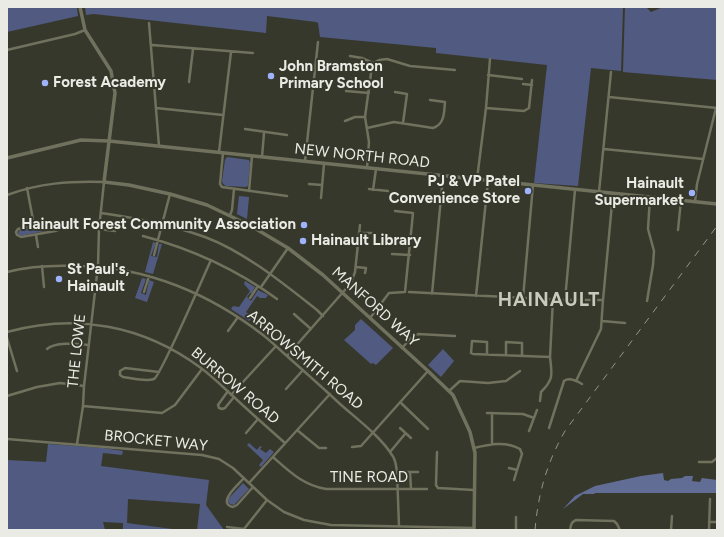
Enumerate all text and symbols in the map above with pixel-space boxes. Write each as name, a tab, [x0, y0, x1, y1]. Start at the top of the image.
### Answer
place label: John Bramston Primary School	[279, 58, 384, 93]
marker: John Bramston Primary School	[266, 71, 276, 81]
place label: Forest Academy	[53, 74, 166, 92]
marker: Forest Academy	[40, 78, 50, 88]
street label: NEW NORTH ROAD	[293, 140, 431, 172]
place label: PJ & VP Patel Convenience Store	[389, 173, 520, 208]
place label: Hainault Supermarket	[595, 175, 684, 210]
marker: PJ & VP Patel Convenience Store	[523, 186, 533, 196]
marker: Hainault Supermarket	[687, 188, 697, 198]
place label: Hainault Forest Community Association	[21, 216, 296, 234]
marker: Hainault Forest Community Association	[299, 220, 309, 230]
place label: Hainault Library	[311, 232, 421, 250]
marker: Hainault Library	[298, 236, 308, 246]
place label: St Paul's, Hainault	[67, 261, 129, 296]
street label: MANFORD WAY	[328, 263, 422, 351]
marker: St Paul's, Hainault	[54, 274, 64, 284]
district label: HAINAULT	[498, 289, 600, 311]
street label: ARROWSMITH ROAD	[243, 306, 367, 414]
street label: THE LOWE	[64, 313, 90, 389]
street label: BURROW ROAD	[187, 344, 283, 428]
street label: BROCKET WAY	[103, 427, 209, 455]
street label: TINE ROAD	[330, 469, 408, 487]

